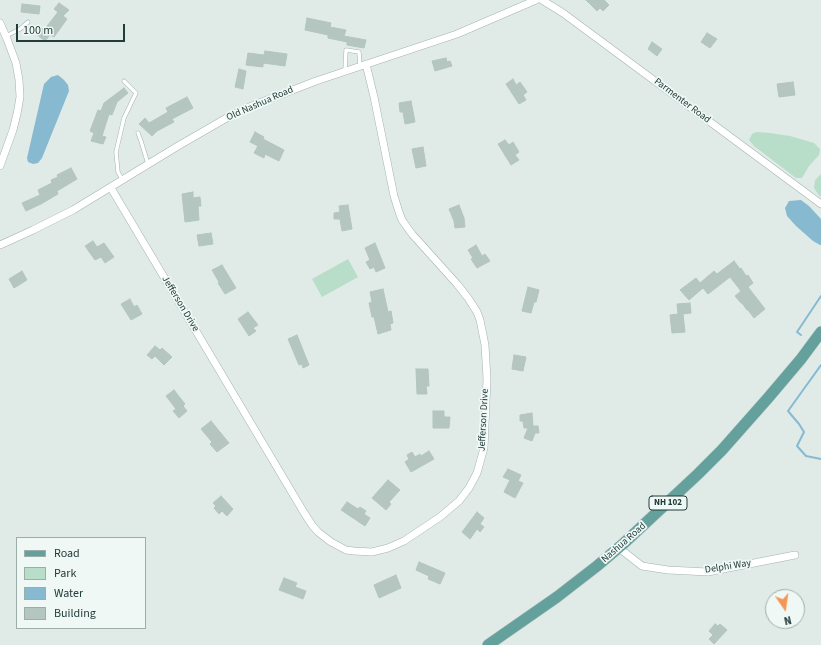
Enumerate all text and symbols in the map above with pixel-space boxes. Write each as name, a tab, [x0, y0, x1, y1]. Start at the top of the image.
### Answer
scale bar	[18, 16, 127, 42]
text: 100 m	[23, 22, 53, 39]
street label: Parmenter Road	[651, 76, 713, 126]
street label: Old Nashua Road	[225, 84, 295, 124]
street label: Jefferson Drive	[159, 274, 201, 334]
street label: Jefferson Drive	[476, 388, 492, 452]
road number: NH 102	[649, 496, 687, 510]
street label: Nashua Road	[599, 520, 649, 566]
legend	[16, 537, 146, 629]
text: Road	[54, 545, 80, 562]
street label: Delphi Way	[704, 557, 752, 577]
text: Park	[54, 565, 76, 582]
text: Water	[54, 585, 83, 602]
north arrow	[765, 589, 805, 629]
text: Building	[54, 605, 96, 622]
text: N	[782, 612, 793, 628]

